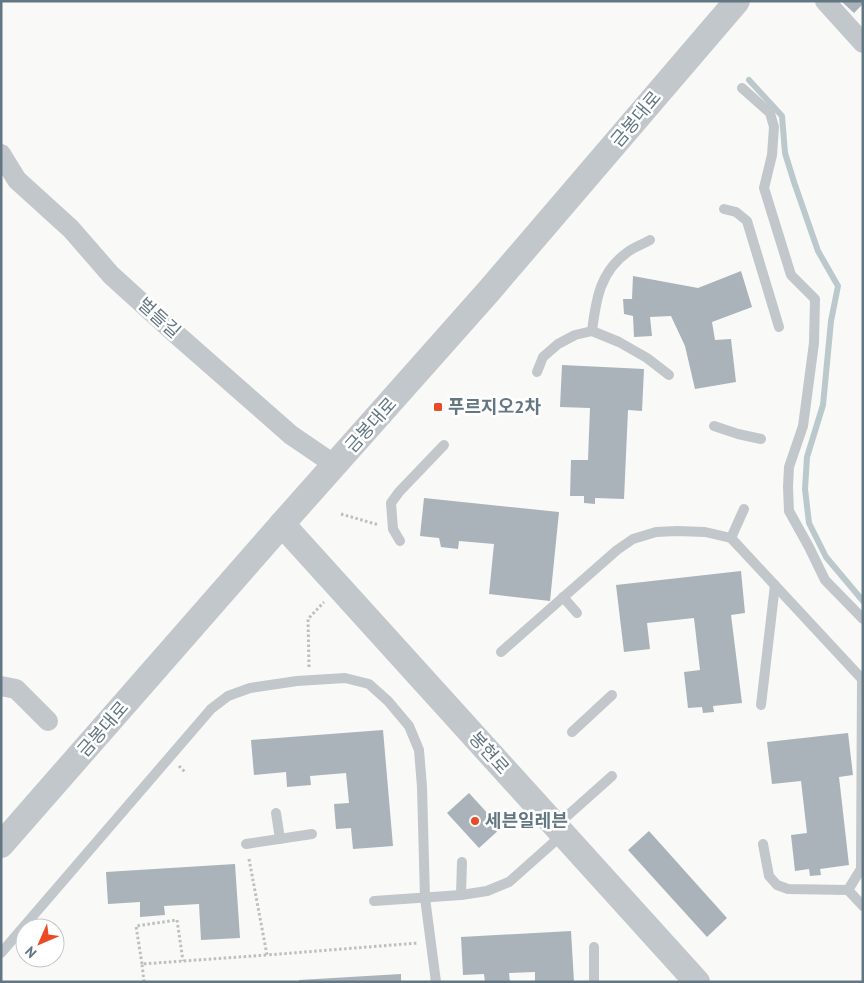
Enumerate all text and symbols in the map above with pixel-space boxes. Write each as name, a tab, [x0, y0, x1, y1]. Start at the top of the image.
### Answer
street label: 금봉대로	[606, 86, 666, 151]
street label: 벌들길	[133, 292, 185, 343]
street label: 금봉대로	[340, 392, 401, 457]
place label: 푸르지오2차	[448, 395, 541, 418]
marker: 푸르지오2차	[432, 401, 444, 413]
street label: 금봉대로	[72, 696, 133, 761]
street label: 봉현로	[464, 727, 515, 779]
place label: 세븐일레븐	[485, 809, 568, 832]
marker: 세븐일레븐	[469, 815, 481, 827]
north arrow	[15, 918, 65, 968]
text: N	[21, 943, 40, 962]

